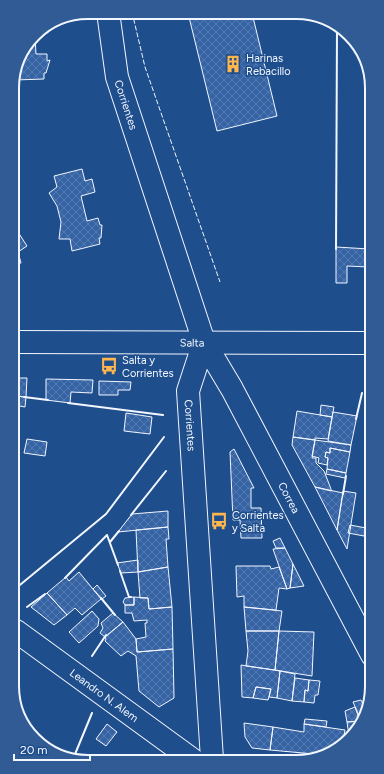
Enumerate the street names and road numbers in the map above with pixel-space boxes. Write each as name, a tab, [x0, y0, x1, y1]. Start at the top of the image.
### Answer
street label: Corrientes	[112, 78, 140, 132]
street label: Salta	[180, 336, 204, 349]
street label: Corrientes	[182, 399, 198, 452]
street label: Correa	[276, 480, 303, 515]
street label: Leandro N. Alem	[67, 666, 141, 724]

